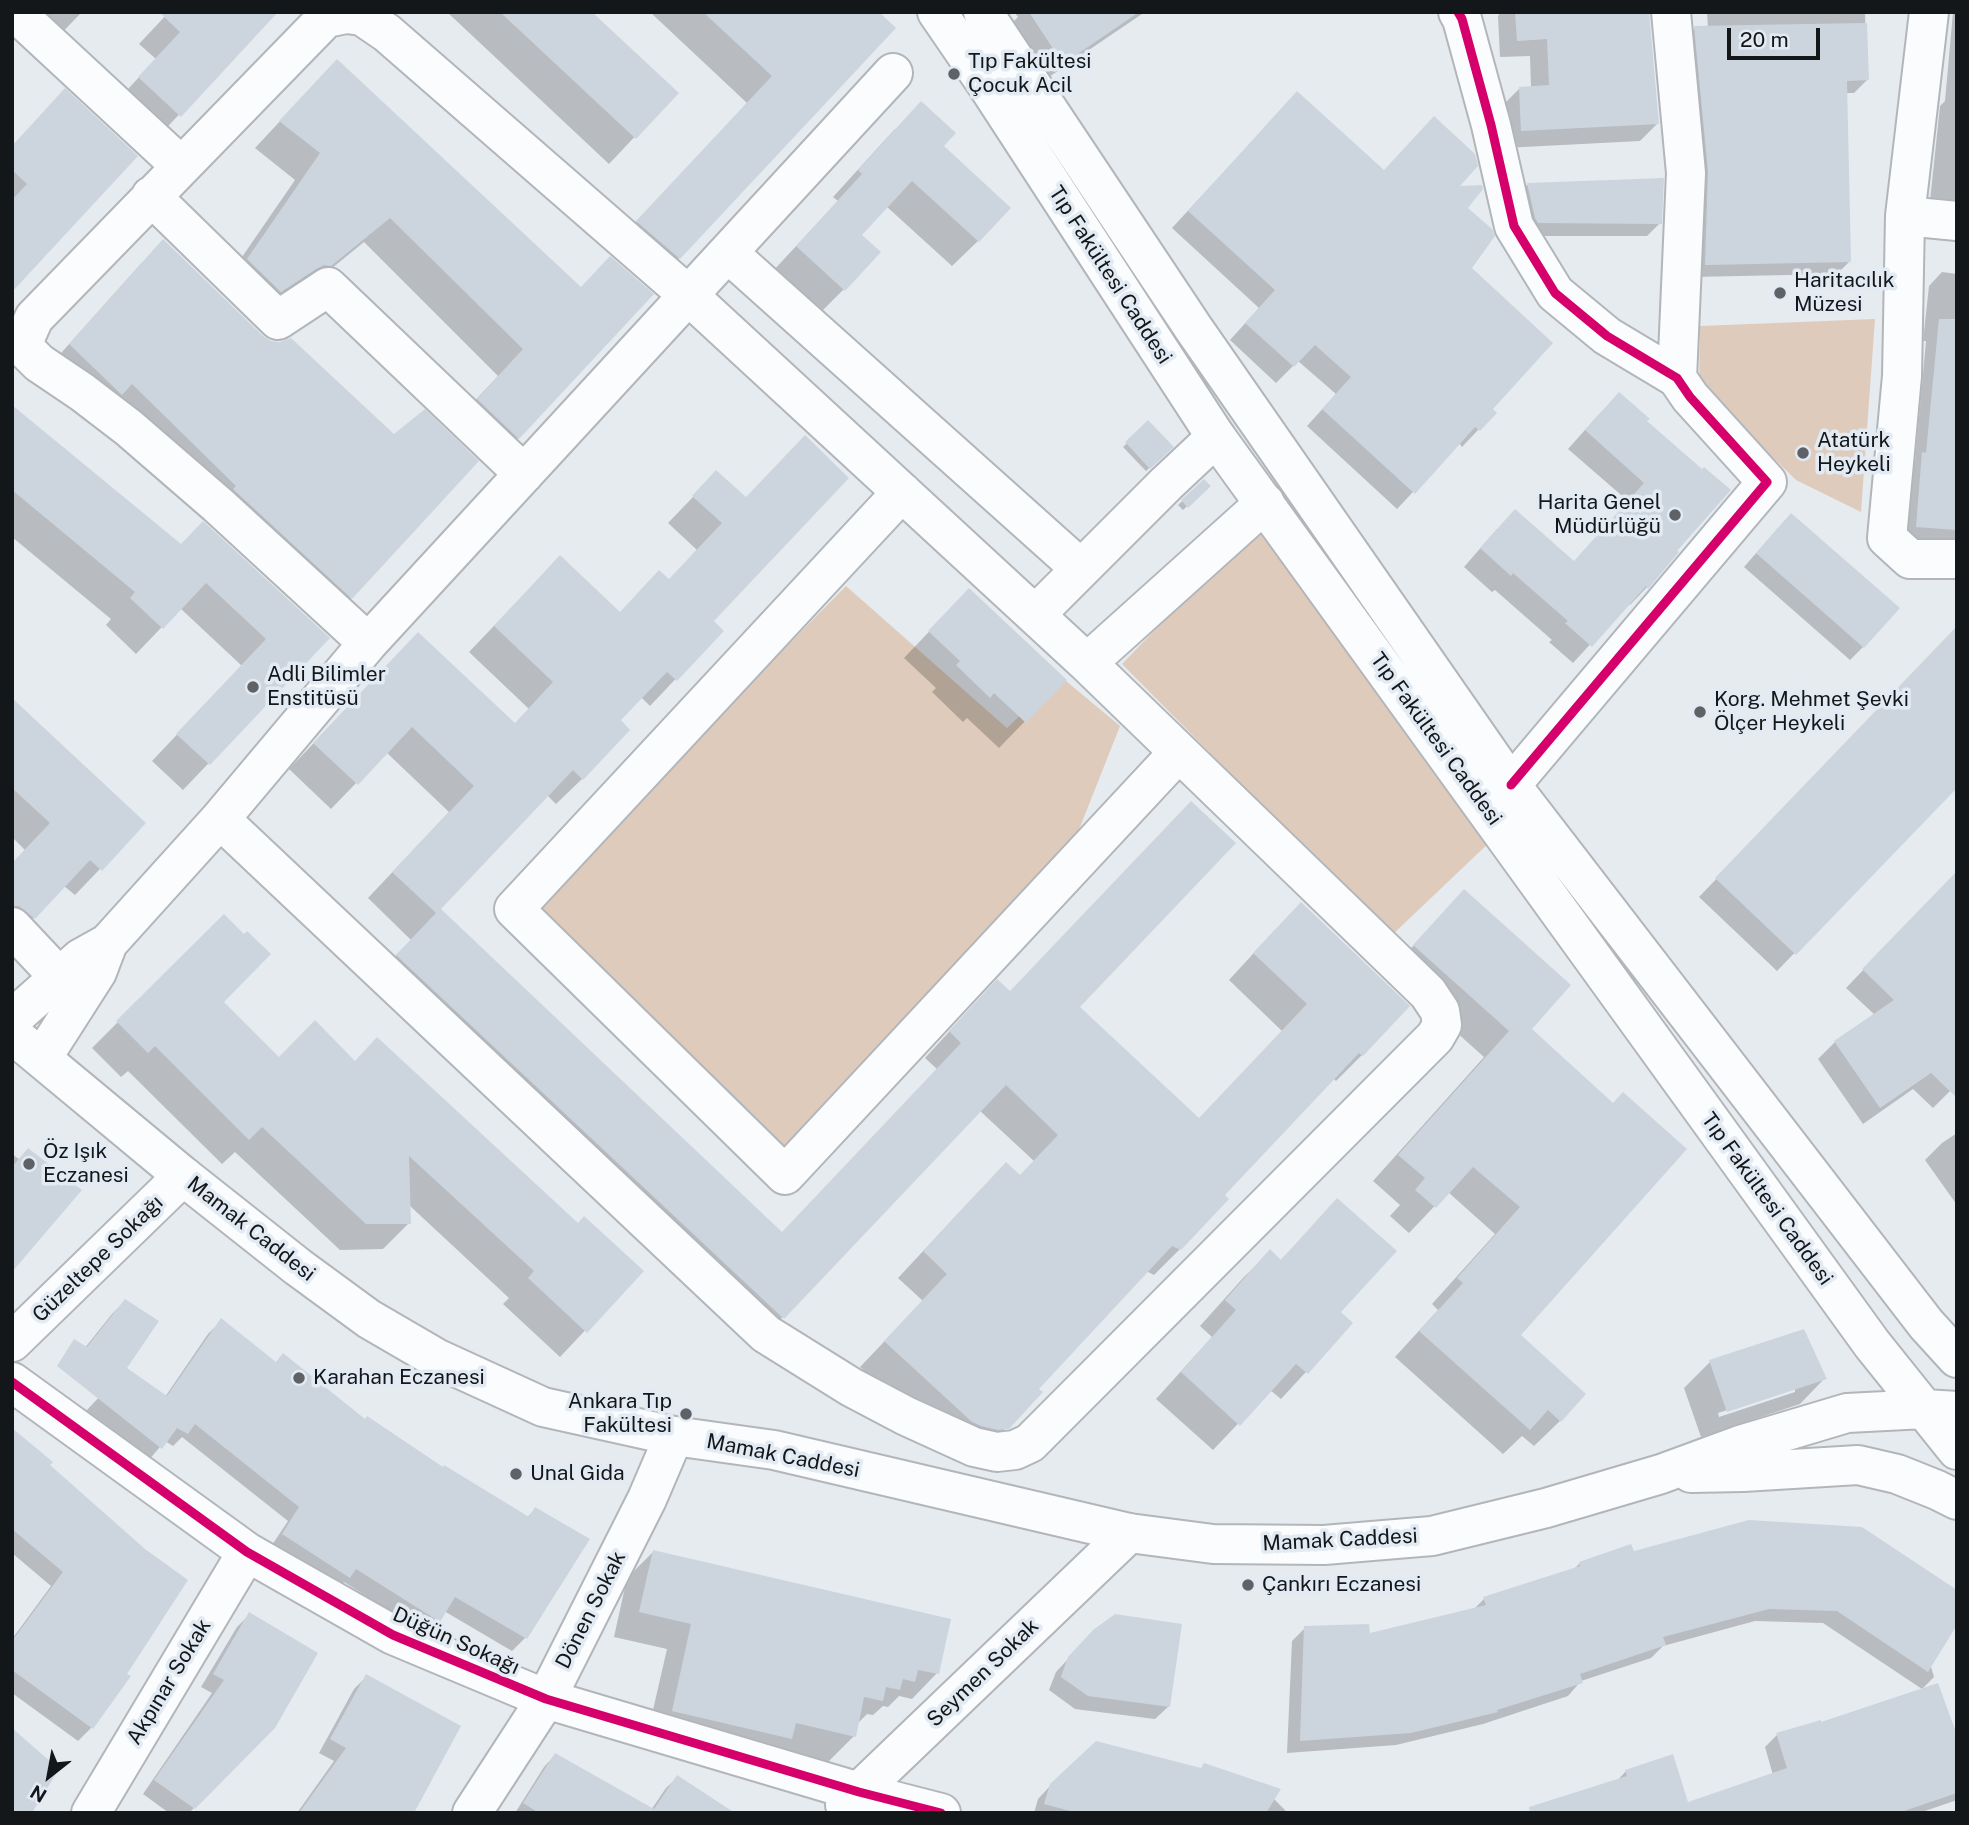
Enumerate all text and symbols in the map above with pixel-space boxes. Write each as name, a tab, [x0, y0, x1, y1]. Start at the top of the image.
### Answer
scale bar	[1731, 14, 1824, 58]
text: 20 m	[1740, 27, 1789, 52]
place label: Tıp Fakültesi Çocuk Acil	[968, 49, 1091, 99]
marker: Tıp Fakültesi Çocuk Acil	[946, 66, 962, 82]
street label: Tıp Fakültesi Caddesi	[1043, 181, 1177, 369]
place label: Haritacılık Müzesi	[1794, 268, 1895, 318]
marker: Haritacılık Müzesi	[1772, 285, 1788, 301]
place label: Atatürk Heykeli	[1817, 428, 1891, 478]
marker: Atatürk Heykeli	[1795, 445, 1811, 461]
place label: Harita Genel Müdürlüğü	[1537, 490, 1661, 540]
marker: Harita Genel Müdürlüğü	[1667, 507, 1683, 523]
street label: Tıp Fakültesi Caddesi	[1365, 648, 1507, 830]
place label: Adli Bilimler Enstitüsü	[267, 662, 386, 712]
marker: Adli Bilimler Enstitüsü	[245, 679, 261, 695]
place label: Korg. Mehmet Şevki Ölçer Heykeli	[1714, 687, 1909, 737]
marker: Korg. Mehmet Şevki Ölçer Heykeli	[1692, 704, 1708, 720]
street label: Tıp Fakültesi Caddesi	[1696, 1108, 1838, 1290]
place label: Öz Işık Eczanesi	[43, 1139, 129, 1189]
marker: Öz Işık Eczanesi	[21, 1156, 37, 1172]
street label: Mamak Caddesi	[182, 1171, 320, 1287]
street label: Güzeltepe Sokağı	[28, 1190, 168, 1328]
place label: Karahan Eczanesi	[313, 1365, 485, 1391]
marker: Karahan Eczanesi	[291, 1370, 307, 1386]
place label: Ankara Tıp Fakültesi	[568, 1389, 672, 1439]
marker: Ankara Tıp Fakültesi	[678, 1406, 694, 1422]
street label: Mamak Caddesi	[704, 1429, 862, 1483]
place label: Unal Gida	[530, 1461, 625, 1487]
marker: Unal Gida	[508, 1466, 524, 1482]
street label: Mamak Caddesi	[1262, 1523, 1418, 1557]
street label: Dönen Sokak	[551, 1547, 631, 1673]
place label: Çankırı Eczanesi	[1262, 1572, 1421, 1598]
marker: Çankırı Eczanesi	[1240, 1577, 1256, 1593]
street label: Düğün Sokağı	[389, 1602, 523, 1680]
street label: Seymen Sokak	[922, 1614, 1044, 1732]
street label: Akpınar Sokak	[122, 1615, 216, 1749]
north arrow	[14, 1741, 84, 1811]
text: N	[26, 1781, 50, 1807]

